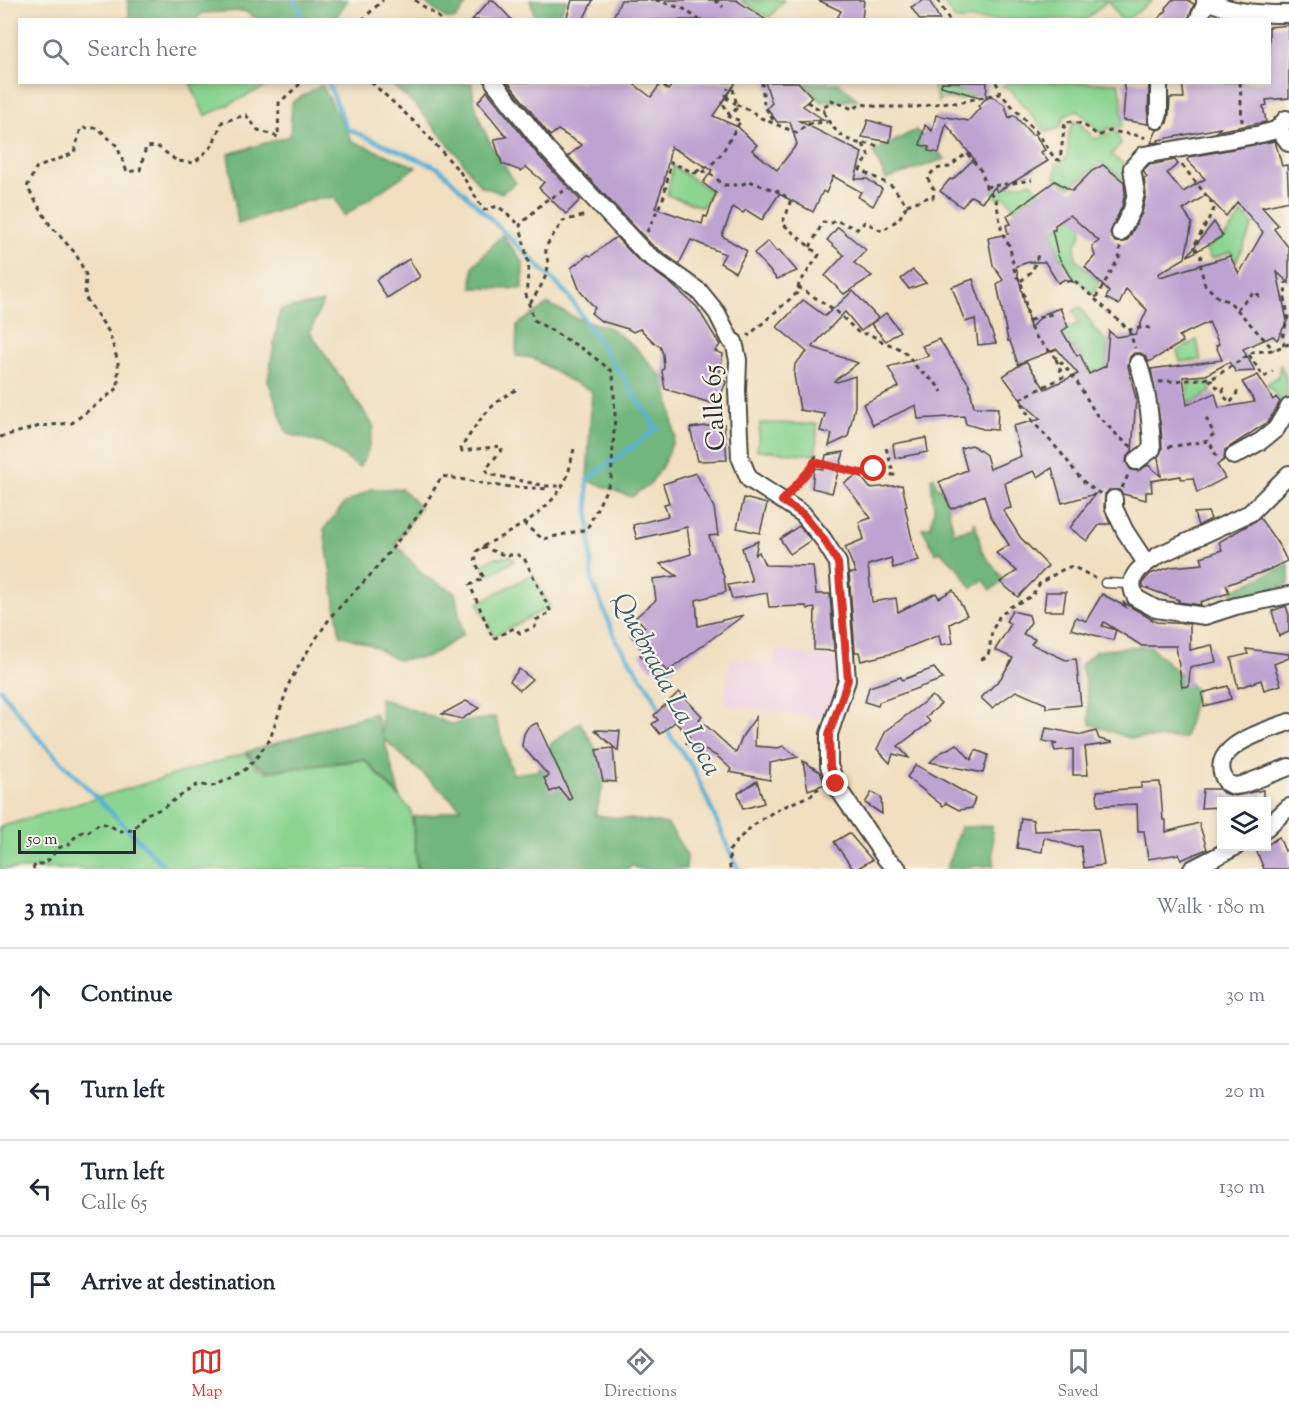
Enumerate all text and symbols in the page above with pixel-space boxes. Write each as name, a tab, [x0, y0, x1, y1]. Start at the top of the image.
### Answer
search box	[18, 18, 1271, 84]
icon: search	[39, 35, 72, 68]
text: Search here	[87, 35, 197, 67]
street label: Calle 65	[695, 364, 736, 452]
route start	[860, 455, 886, 481]
water label: Quebrada La Loca	[601, 587, 731, 784]
route end	[822, 770, 848, 796]
map controls	[1217, 797, 1271, 851]
button: layers	[1217, 797, 1271, 851]
scale bar	[18, 827, 136, 854]
text: 50 m	[27, 829, 58, 852]
text: 3 min	[24, 890, 84, 927]
text: Walk · 180 m	[1156, 894, 1265, 923]
icon: ahead	[24, 980, 57, 1013]
text: Continue	[81, 980, 172, 1012]
text: 30 m	[1226, 982, 1265, 1011]
icon: left	[24, 1076, 57, 1109]
text: Turn left	[81, 1076, 164, 1108]
text: 20 m	[1224, 1078, 1265, 1107]
text: Turn left	[81, 1158, 164, 1190]
icon: left	[24, 1172, 57, 1205]
text: 130 m	[1219, 1174, 1265, 1203]
text: Calle 65	[81, 1190, 147, 1219]
icon: arrive	[24, 1268, 57, 1301]
text: Arrive at destination	[81, 1268, 276, 1300]
tab: Map	[190, 1345, 223, 1404]
tab: Directions	[604, 1345, 677, 1404]
tab: Saved	[1057, 1345, 1099, 1404]

